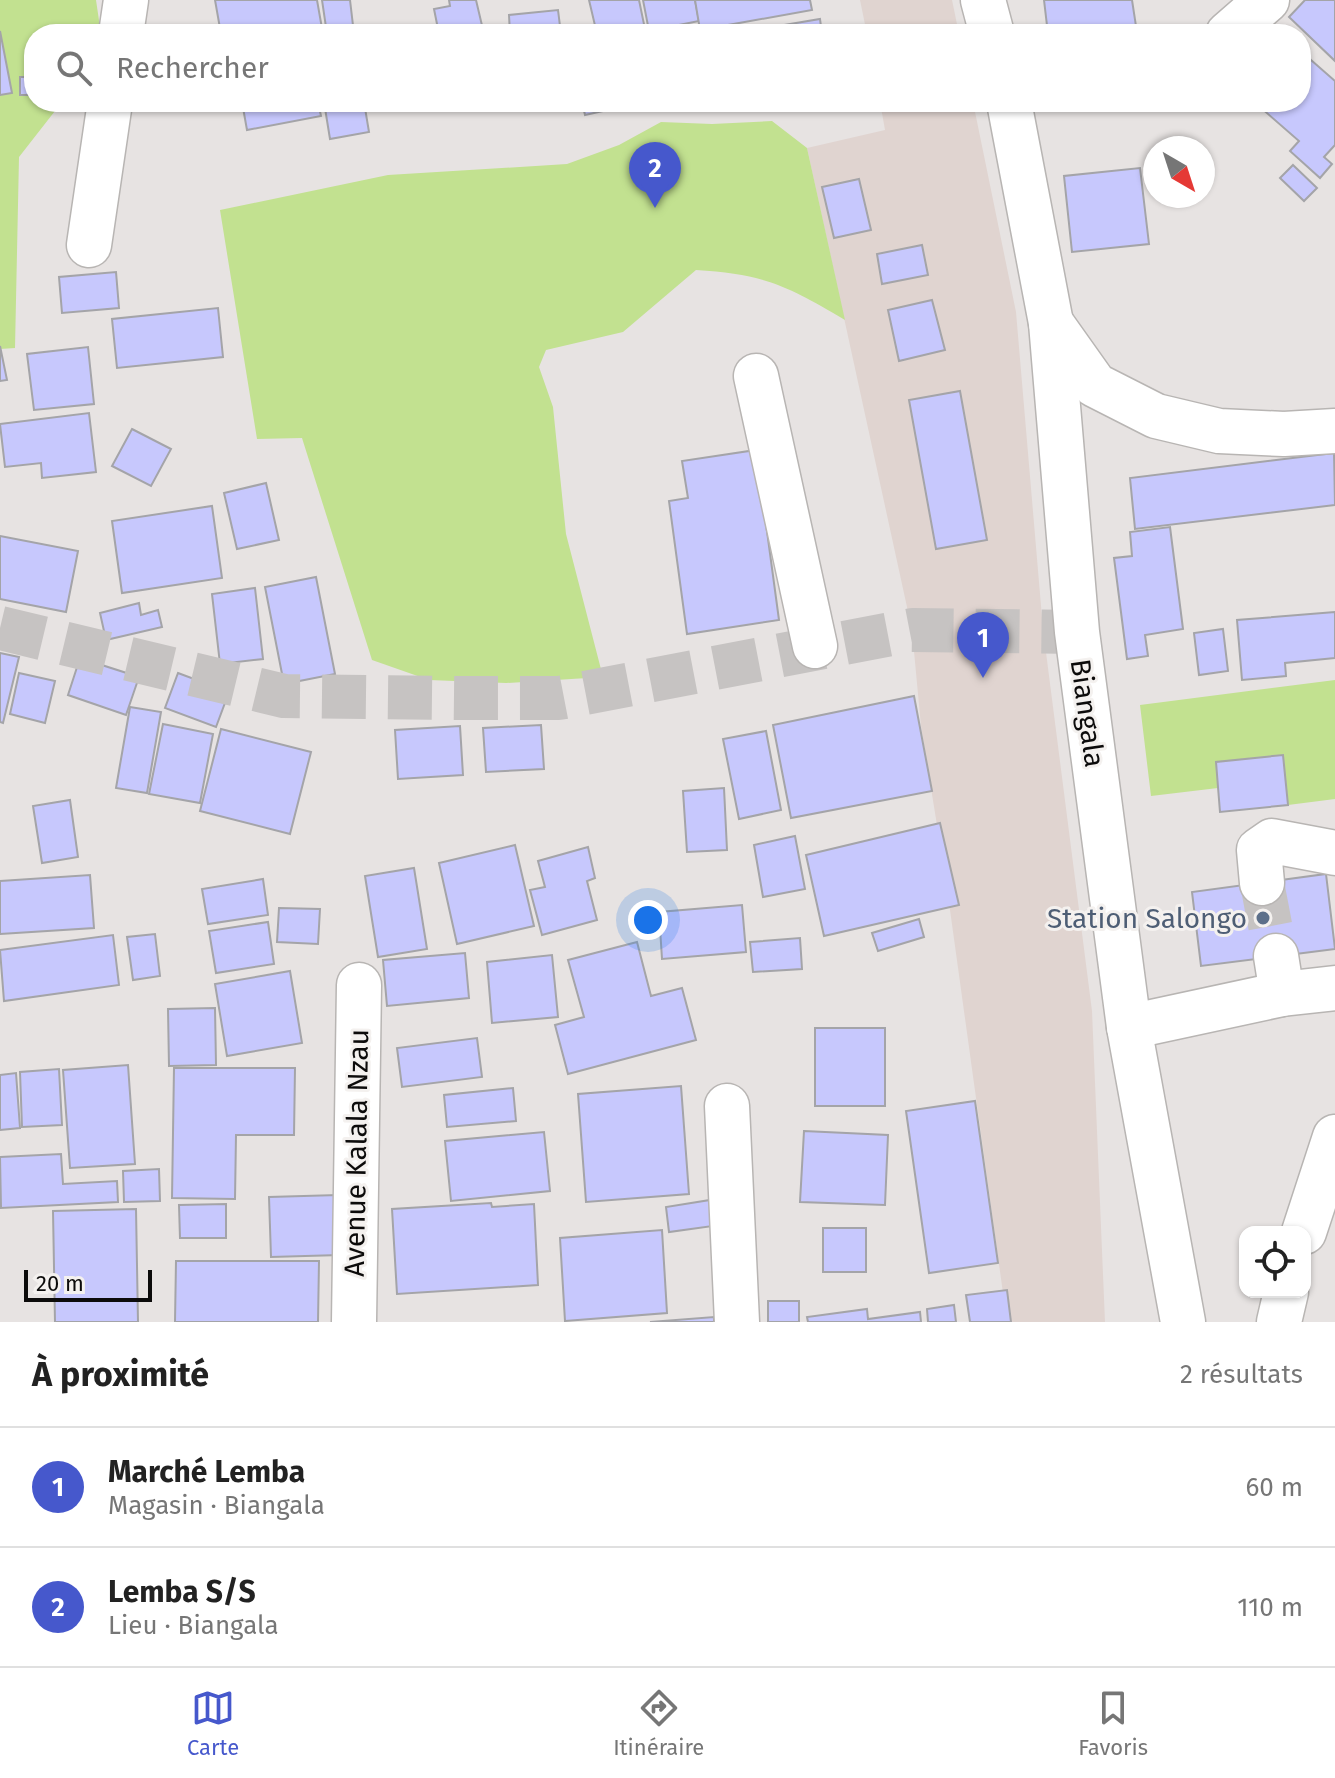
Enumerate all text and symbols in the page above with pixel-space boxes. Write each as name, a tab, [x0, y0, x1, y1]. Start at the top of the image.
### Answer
search box	[24, 24, 1311, 112]
icon: search	[52, 46, 96, 90]
text: Rechercher	[116, 50, 269, 86]
north arrow	[1143, 136, 1215, 208]
pin: 2	[629, 142, 681, 208]
pin: 1	[957, 612, 1009, 678]
street label: Biangala	[1064, 657, 1111, 769]
your location	[628, 900, 668, 940]
place label: Station Salongo	[1047, 902, 1247, 935]
marker: Station Salongo	[1254, 909, 1272, 927]
street label: Avenue Kalala Nzau	[338, 1029, 375, 1277]
map controls	[1239, 1226, 1311, 1298]
button: locate	[1239, 1226, 1311, 1298]
scale bar	[24, 1266, 152, 1302]
text: 20 m	[36, 1270, 84, 1297]
text: À proximité	[32, 1354, 209, 1395]
text: 2 résultats	[1180, 1359, 1303, 1390]
text: Marché Lemba	[108, 1454, 305, 1490]
text: 1	[52, 1472, 64, 1503]
text: 60 m	[1245, 1472, 1303, 1503]
text: Magasin · Biangala	[108, 1490, 325, 1521]
text: Lemba S/S	[108, 1574, 256, 1610]
text: 2	[51, 1592, 65, 1623]
text: 110 m	[1237, 1592, 1303, 1623]
text: Lieu · Biangala	[108, 1610, 279, 1641]
tab: Carte	[187, 1686, 239, 1761]
tab: Itinéraire	[613, 1686, 704, 1761]
tab: Favoris	[1078, 1686, 1148, 1761]

